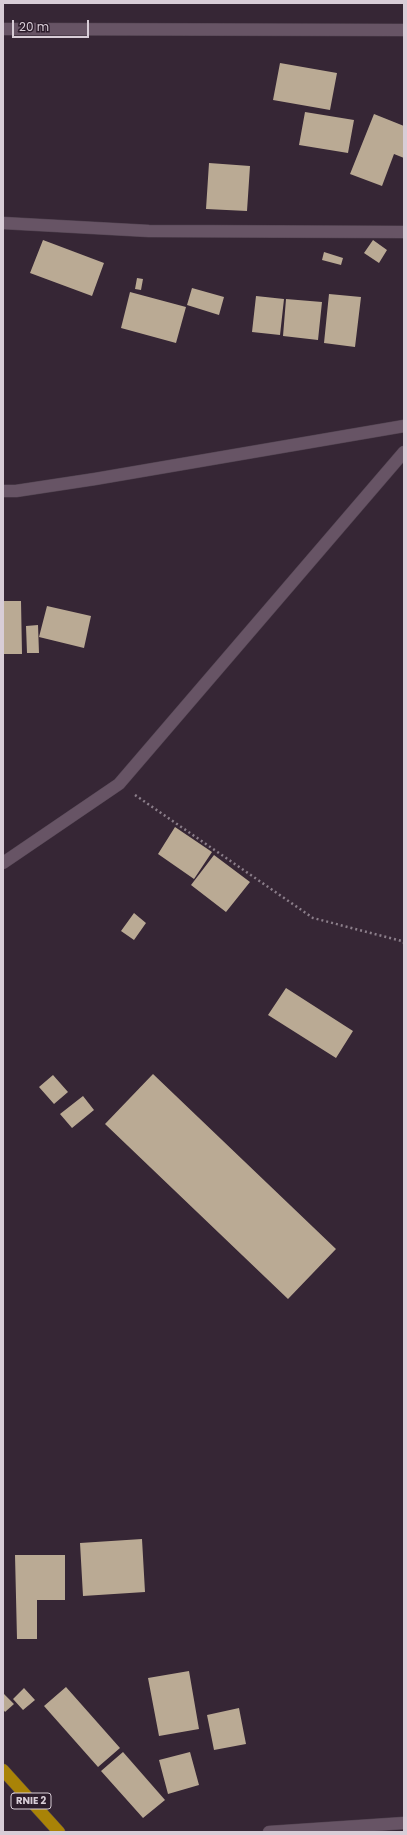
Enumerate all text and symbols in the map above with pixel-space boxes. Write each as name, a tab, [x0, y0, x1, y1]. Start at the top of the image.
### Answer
scale bar	[14, 12, 91, 38]
text: 20 m	[19, 18, 49, 35]
road number: RNIE 2	[11, 1793, 51, 1809]

